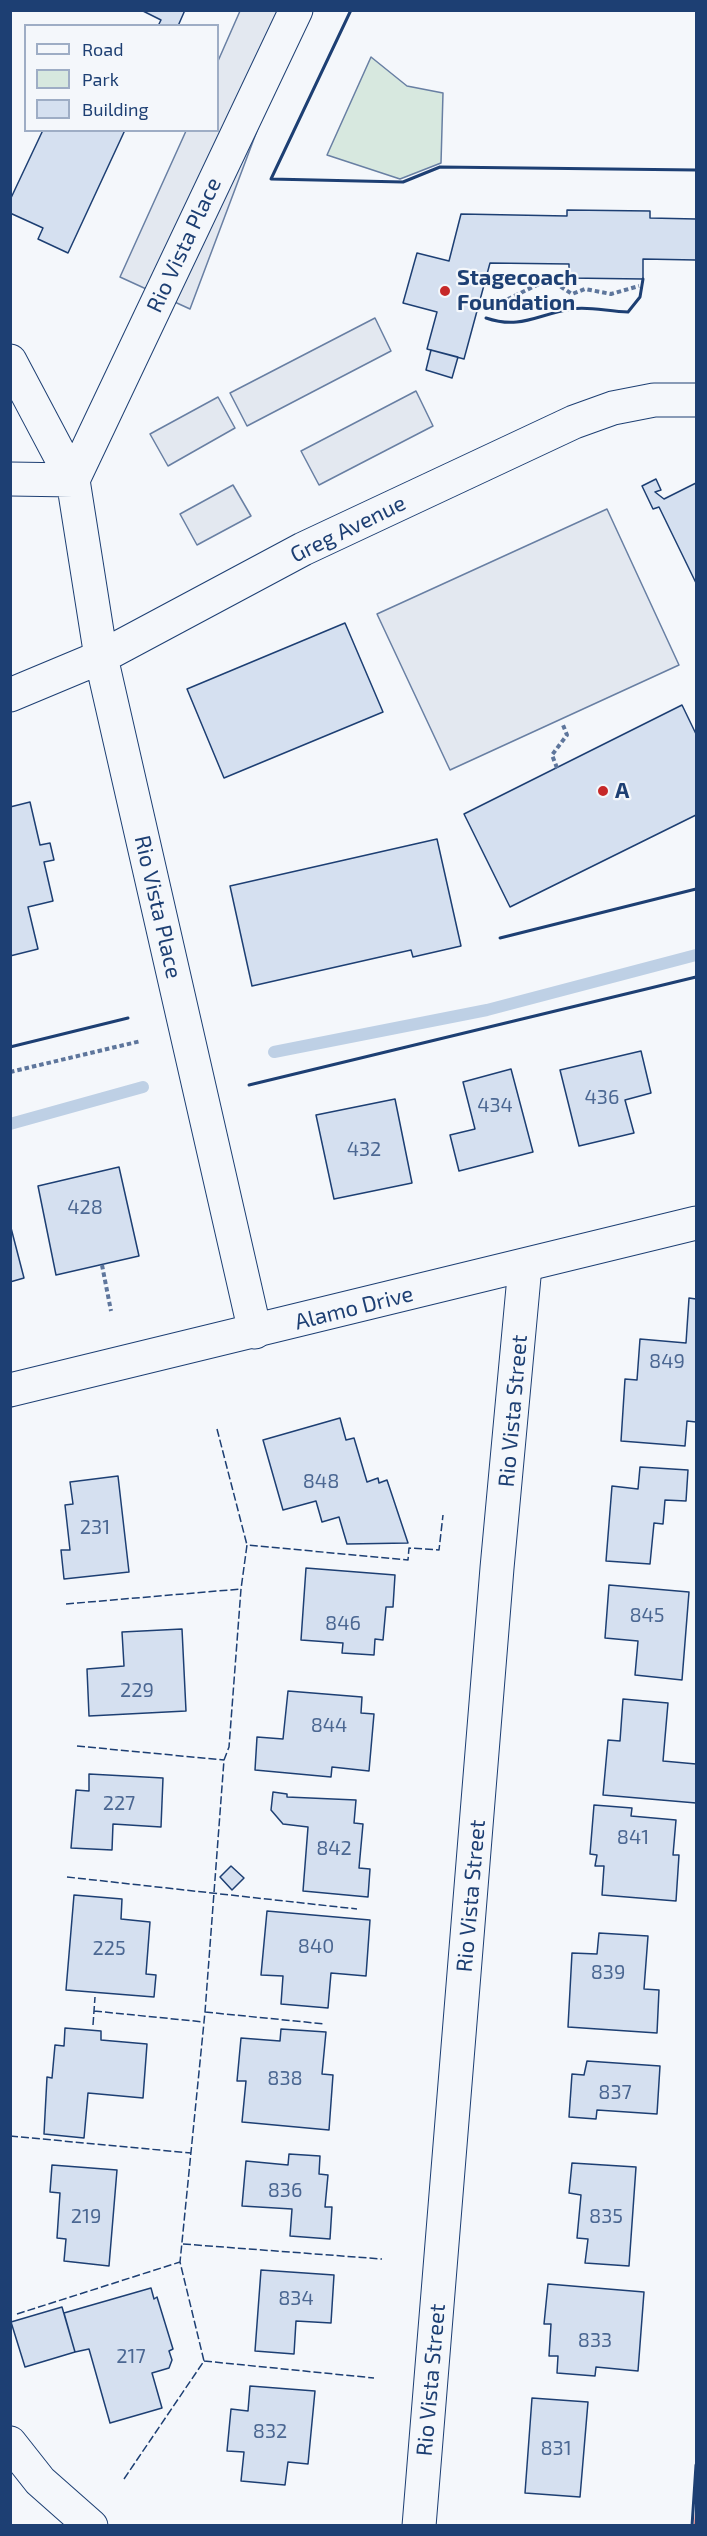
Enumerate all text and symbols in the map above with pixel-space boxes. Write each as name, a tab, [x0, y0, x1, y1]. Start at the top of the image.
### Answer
legend	[24, 24, 219, 132]
text: Road	[82, 38, 123, 60]
text: Park	[82, 68, 119, 90]
text: Building	[82, 98, 149, 120]
street label: Rio Vista Place	[141, 173, 227, 317]
place label: Stagecoach Foundation	[457, 265, 577, 316]
marker: Stagecoach Foundation	[438, 284, 452, 298]
street label: Greg Avenue	[286, 490, 410, 568]
place label: A	[615, 778, 629, 804]
marker: A	[596, 784, 610, 798]
street label: Rio Vista Place	[129, 833, 187, 981]
house number: 436	[585, 1085, 619, 1109]
house number: 434	[477, 1093, 513, 1117]
house number: 432	[347, 1137, 381, 1161]
house number: 428	[67, 1195, 103, 1219]
street label: Alamo Drive	[292, 1281, 416, 1335]
street label: Rio Vista Street	[493, 1334, 533, 1488]
house number: 849	[649, 1349, 685, 1373]
house number: 848	[303, 1469, 339, 1493]
house number: 231	[80, 1515, 110, 1539]
house number: 845	[629, 1603, 665, 1627]
house number: 846	[325, 1611, 361, 1635]
house number: 229	[120, 1678, 154, 1702]
house number: 844	[311, 1713, 347, 1737]
house number: 227	[103, 1791, 135, 1815]
street label: Rio Vista Street	[451, 1819, 491, 1973]
house number: 841	[617, 1825, 649, 1849]
house number: 842	[316, 1836, 352, 1860]
house number: 840	[298, 1934, 334, 1958]
house number: 225	[92, 1936, 126, 1960]
house number: 839	[591, 1960, 625, 1984]
house number: 838	[267, 2066, 303, 2090]
house number: 837	[598, 2080, 632, 2104]
house number: 836	[268, 2178, 302, 2202]
house number: 219	[71, 2204, 101, 2228]
house number: 835	[589, 2204, 623, 2228]
house number: 834	[278, 2286, 314, 2310]
street label: Rio Vista Street	[411, 2303, 451, 2457]
house number: 833	[578, 2328, 612, 2352]
house number: 217	[116, 2344, 146, 2368]
house number: 832	[253, 2419, 287, 2443]
house number: 831	[540, 2436, 572, 2460]

